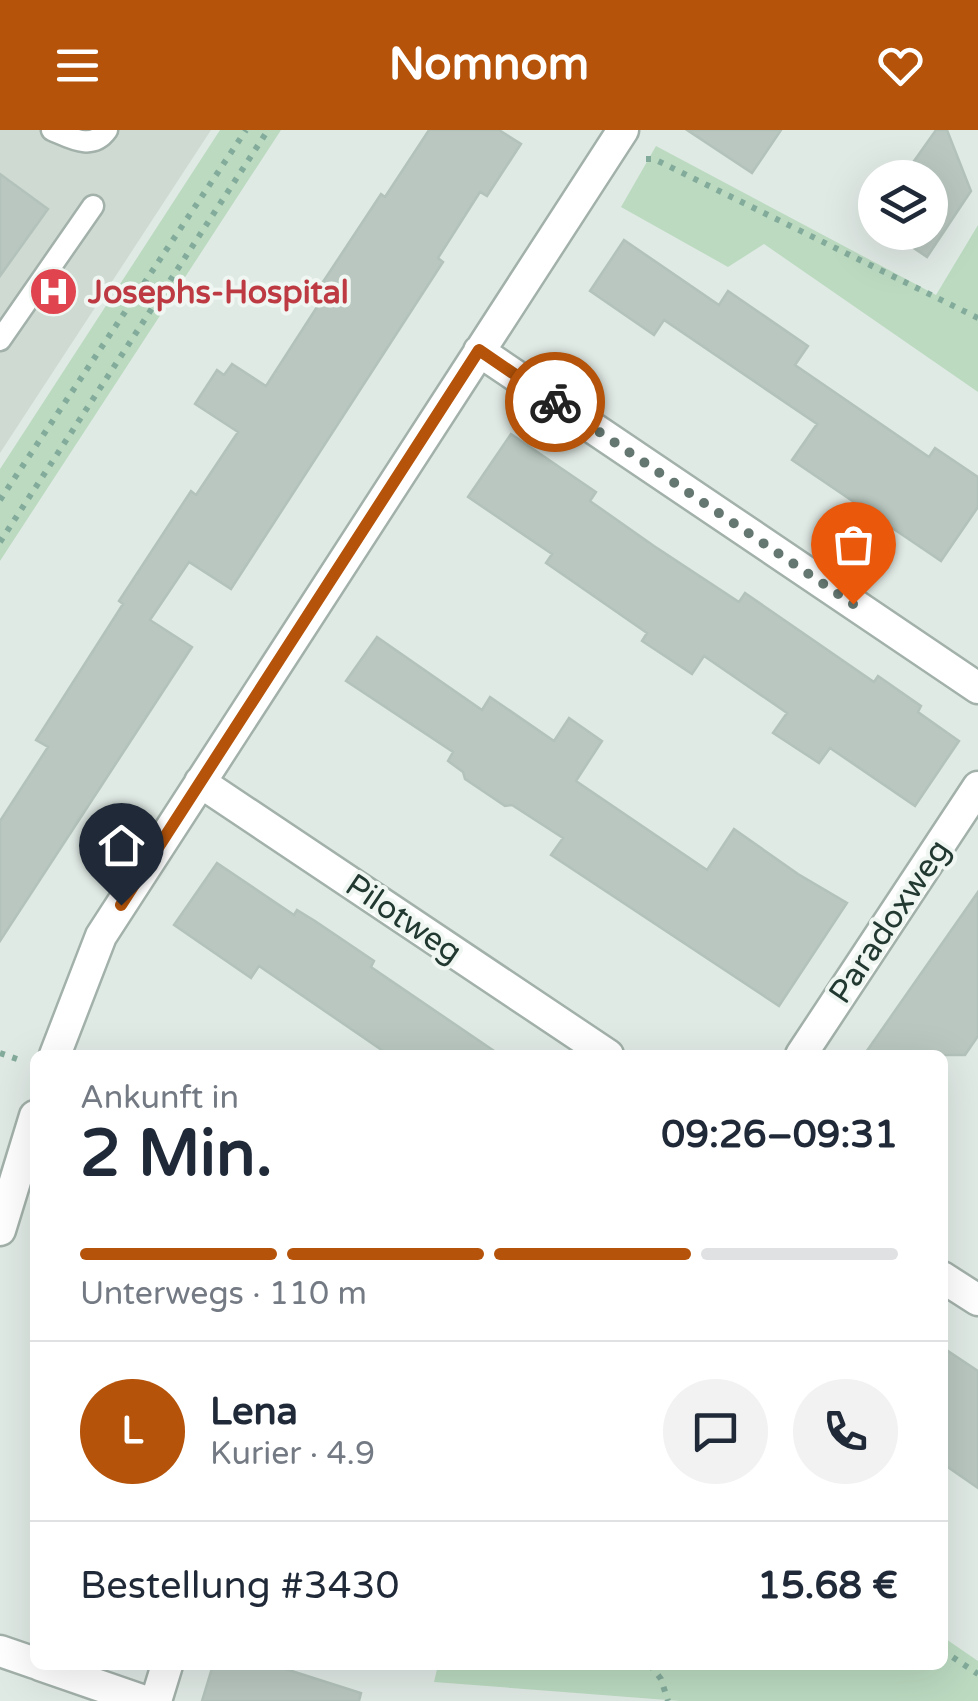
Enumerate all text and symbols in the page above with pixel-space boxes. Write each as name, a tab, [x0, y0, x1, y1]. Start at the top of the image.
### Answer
icon: menu	[50, 38, 105, 93]
text: Nomnom	[389, 38, 589, 92]
icon: heart	[873, 38, 928, 93]
map controls	[858, 160, 948, 250]
button: layers	[858, 160, 948, 250]
hospital icon: Josephs-Hospital	[27, 266, 79, 318]
place label: Josephs-Hospital	[87, 274, 349, 312]
courier	[505, 352, 605, 452]
icon: bike	[528, 375, 583, 430]
pin	[811, 502, 896, 605]
icon: bag	[826, 517, 881, 572]
pin	[79, 803, 164, 906]
icon: home	[94, 818, 149, 873]
street label: Paradoxweg	[821, 832, 959, 1011]
street label: Pilotweg	[338, 866, 469, 971]
text: Ankunft in	[80, 1079, 239, 1117]
text: 09:26–09:31	[661, 1112, 898, 1158]
text: 2 Min.	[80, 1115, 273, 1194]
text: Unterwegs · 110 m	[80, 1275, 367, 1313]
button: chat	[663, 1379, 768, 1484]
button: phone	[793, 1379, 898, 1484]
text: Lena	[210, 1389, 298, 1435]
text: L	[122, 1408, 143, 1454]
text: Kurier · 4.9	[210, 1435, 375, 1473]
text: Bestellung #3430	[80, 1563, 399, 1609]
text: 15.68 €	[757, 1563, 898, 1609]

